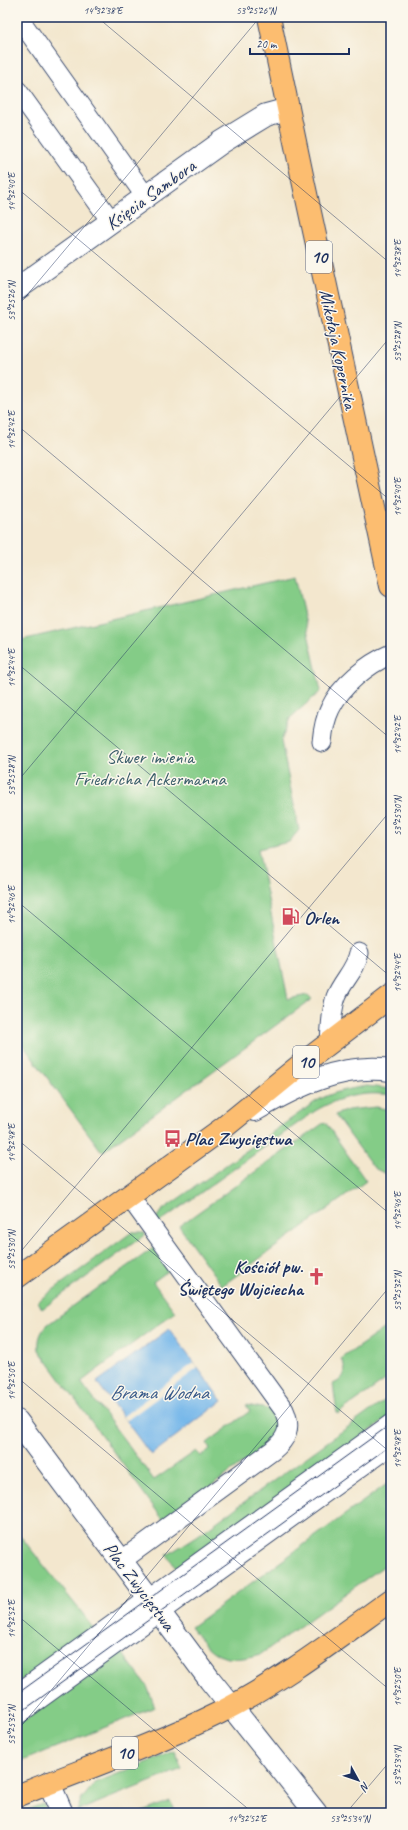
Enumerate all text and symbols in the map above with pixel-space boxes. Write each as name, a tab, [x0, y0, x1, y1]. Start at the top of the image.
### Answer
text: 14°32'38"E	[84, 4, 124, 17]
text: 53°25'26"N	[236, 4, 278, 17]
scale bar	[250, 30, 349, 56]
text: 20 m	[256, 36, 278, 52]
street label: Księcia Sambora	[101, 153, 201, 236]
text: 14°32'40"E	[5, 171, 18, 211]
text: 14°32'38"E	[391, 238, 404, 278]
road number: 10	[306, 241, 332, 273]
text: 53°25'26"N	[5, 279, 18, 321]
street label: Mikołaja Kopernika	[314, 287, 363, 414]
text: 53°25'28"N	[391, 320, 404, 362]
text: 14°32'42"E	[5, 409, 18, 449]
text: 14°32'40"E	[391, 476, 404, 516]
text: 14°32'44"E	[5, 647, 18, 687]
text: 14°32'42"E	[391, 714, 404, 754]
park label: Skwer imienia Friedricha Ackermanna	[74, 745, 228, 791]
text: 53°25'28"N	[5, 754, 18, 796]
text: 53°25'30"N	[391, 794, 404, 836]
text: 14°32'46"E	[5, 884, 18, 924]
place label: Orlen	[304, 906, 340, 930]
fuel station icon: Orlen	[281, 907, 301, 927]
text: 14°32'44"E	[391, 952, 404, 992]
road number: 10	[293, 1046, 319, 1078]
text: 14°32'48"E	[5, 1122, 18, 1162]
place label: Plac Zwycięstwa	[185, 1127, 293, 1151]
bus stop icon: Plac Zwycięstwa	[162, 1128, 182, 1148]
text: 14°32'46"E	[391, 1190, 404, 1230]
text: 53°25'30"N	[5, 1228, 18, 1270]
place label: Kościół pw. Świętego Wojciecha	[178, 1255, 305, 1301]
church icon: Kościół pw. Świętego Wojciecha	[306, 1267, 326, 1287]
text: 53°25'32"N	[391, 1269, 404, 1311]
text: 14°32'50"E	[5, 1360, 18, 1400]
water label: Brama Wodna	[110, 1380, 210, 1405]
text: 14°32'48"E	[391, 1428, 404, 1468]
street label: Plac Zwycięstwa	[98, 1537, 181, 1637]
text: 14°32'52"E	[5, 1598, 18, 1638]
text: 14°32'50"E	[391, 1666, 404, 1706]
text: 53°25'32"N	[5, 1703, 18, 1745]
road number: 10	[112, 1737, 138, 1769]
text: 53°25'34"N	[391, 1744, 404, 1786]
north arrow	[338, 1760, 378, 1800]
text: N	[357, 1779, 373, 1795]
text: 14°32'52"E	[228, 1812, 268, 1825]
text: 53°25'34"N	[330, 1812, 372, 1825]

